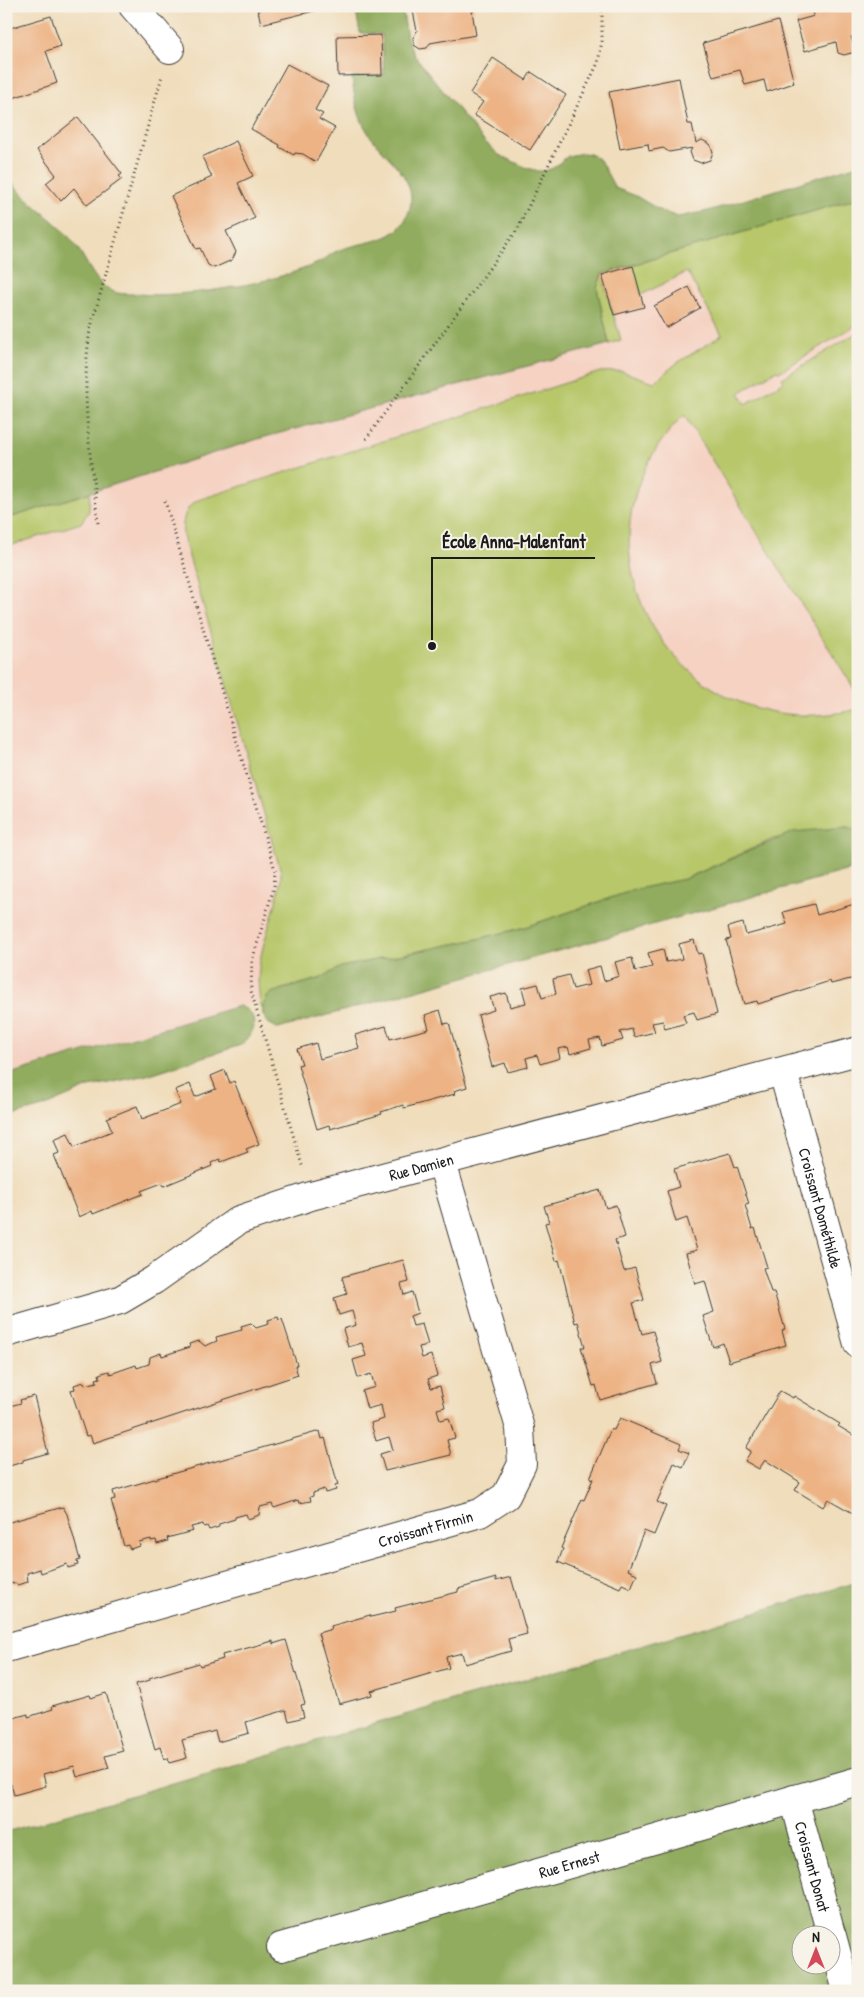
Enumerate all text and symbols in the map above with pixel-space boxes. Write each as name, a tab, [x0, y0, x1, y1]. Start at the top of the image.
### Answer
callout: École Anna-Malenfant	[432, 525, 595, 558]
text: École Anna-Malenfant	[442, 529, 586, 554]
street label: Croissant Dométhilde	[793, 1145, 848, 1271]
street label: Rue Damien	[387, 1148, 456, 1186]
street label: Croissant Firmin	[375, 1505, 475, 1553]
street label: Croissant Donat	[790, 1819, 836, 1915]
street label: Rue Ernest	[536, 1845, 603, 1883]
north arrow	[792, 1924, 842, 1974]
text: N	[812, 1927, 820, 1946]

